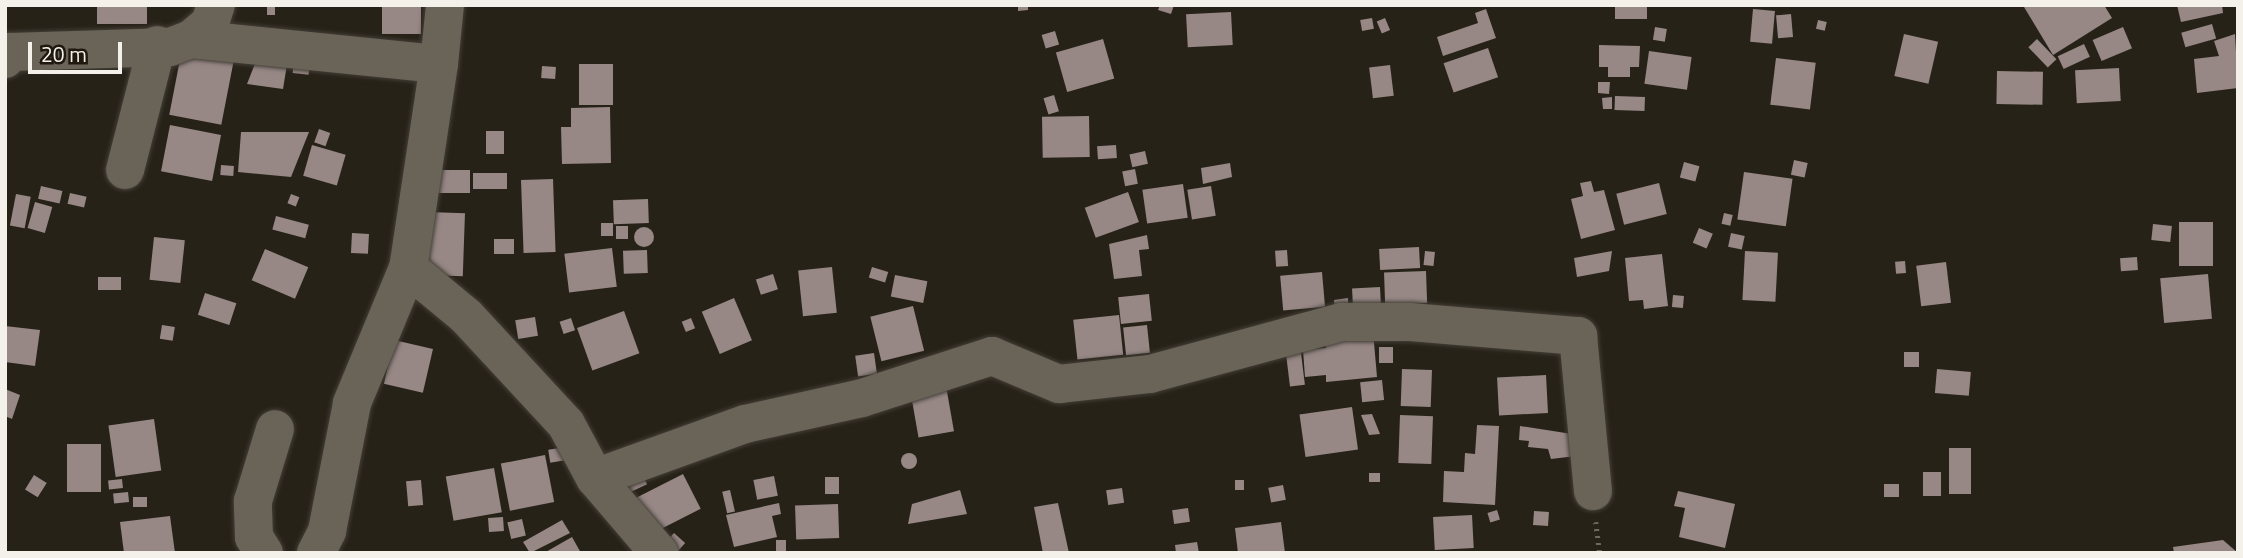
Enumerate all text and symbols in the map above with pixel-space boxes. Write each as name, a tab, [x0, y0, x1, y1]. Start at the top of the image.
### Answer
scale bar	[32, 28, 126, 72]
text: 20 m	[41, 38, 87, 70]

